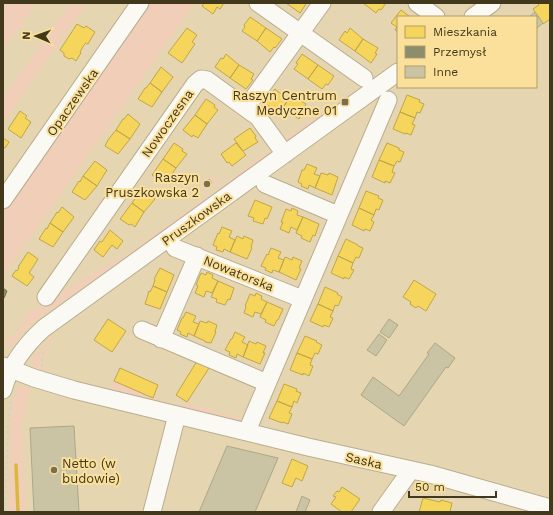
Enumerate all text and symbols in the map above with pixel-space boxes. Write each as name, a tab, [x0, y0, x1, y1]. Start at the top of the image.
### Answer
north arrow	[16, 16, 56, 56]
legend	[397, 16, 537, 88]
text: Mieszkania	[433, 25, 497, 39]
text: N	[20, 31, 33, 40]
text: Przemysł	[433, 45, 487, 59]
street label: Opaczewska	[44, 65, 102, 139]
text: Inne	[433, 65, 458, 79]
street label: Nowoczesna	[139, 86, 197, 160]
place label: Raszyn Centrum Medyczne 01	[232, 88, 337, 118]
marker: Raszyn Centrum Medyczne 01	[340, 97, 350, 107]
place label: Raszyn Pruszkowska 2	[105, 170, 199, 200]
marker: Raszyn Pruszkowska 2	[202, 179, 212, 189]
street label: Pruszkowska	[159, 188, 234, 249]
street label: Nowatorska	[201, 253, 277, 295]
street label: Saska	[344, 449, 384, 472]
place label: Netto (w budowie)	[62, 456, 120, 486]
marker: Netto (w budowie)	[49, 465, 59, 475]
scale bar	[409, 473, 496, 499]
text: 50 m	[415, 480, 445, 494]

